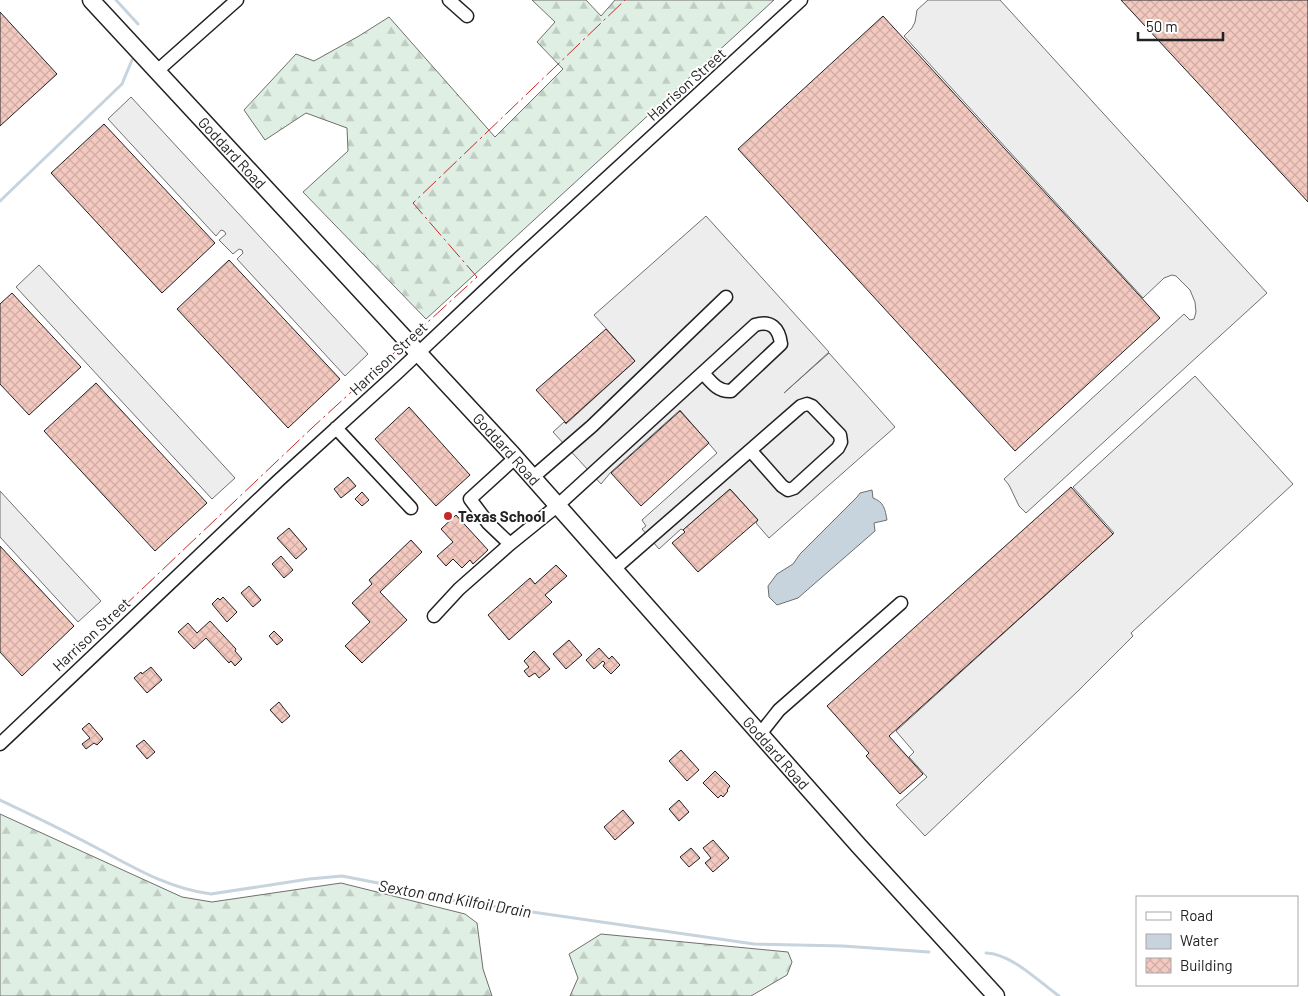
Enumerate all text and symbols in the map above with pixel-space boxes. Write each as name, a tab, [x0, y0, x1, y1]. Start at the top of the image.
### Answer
scale bar	[1138, 10, 1223, 42]
text: 50 m	[1146, 17, 1178, 35]
street label: Harrison Street	[643, 44, 729, 124]
street label: Goddard Road	[195, 113, 270, 192]
street label: Harrison Street	[345, 317, 431, 399]
street label: Goddard Road	[470, 409, 544, 489]
place label: Texas School	[458, 507, 545, 525]
marker: Texas School	[442, 510, 454, 522]
street label: Harrison Street	[48, 593, 134, 675]
street label: Goddard Road	[739, 713, 813, 793]
water label: Sexton and Kilfoil Drain	[377, 875, 533, 921]
legend	[1136, 896, 1298, 986]
text: Road	[1180, 906, 1213, 924]
text: Water	[1180, 931, 1219, 949]
text: Building	[1180, 956, 1233, 974]

